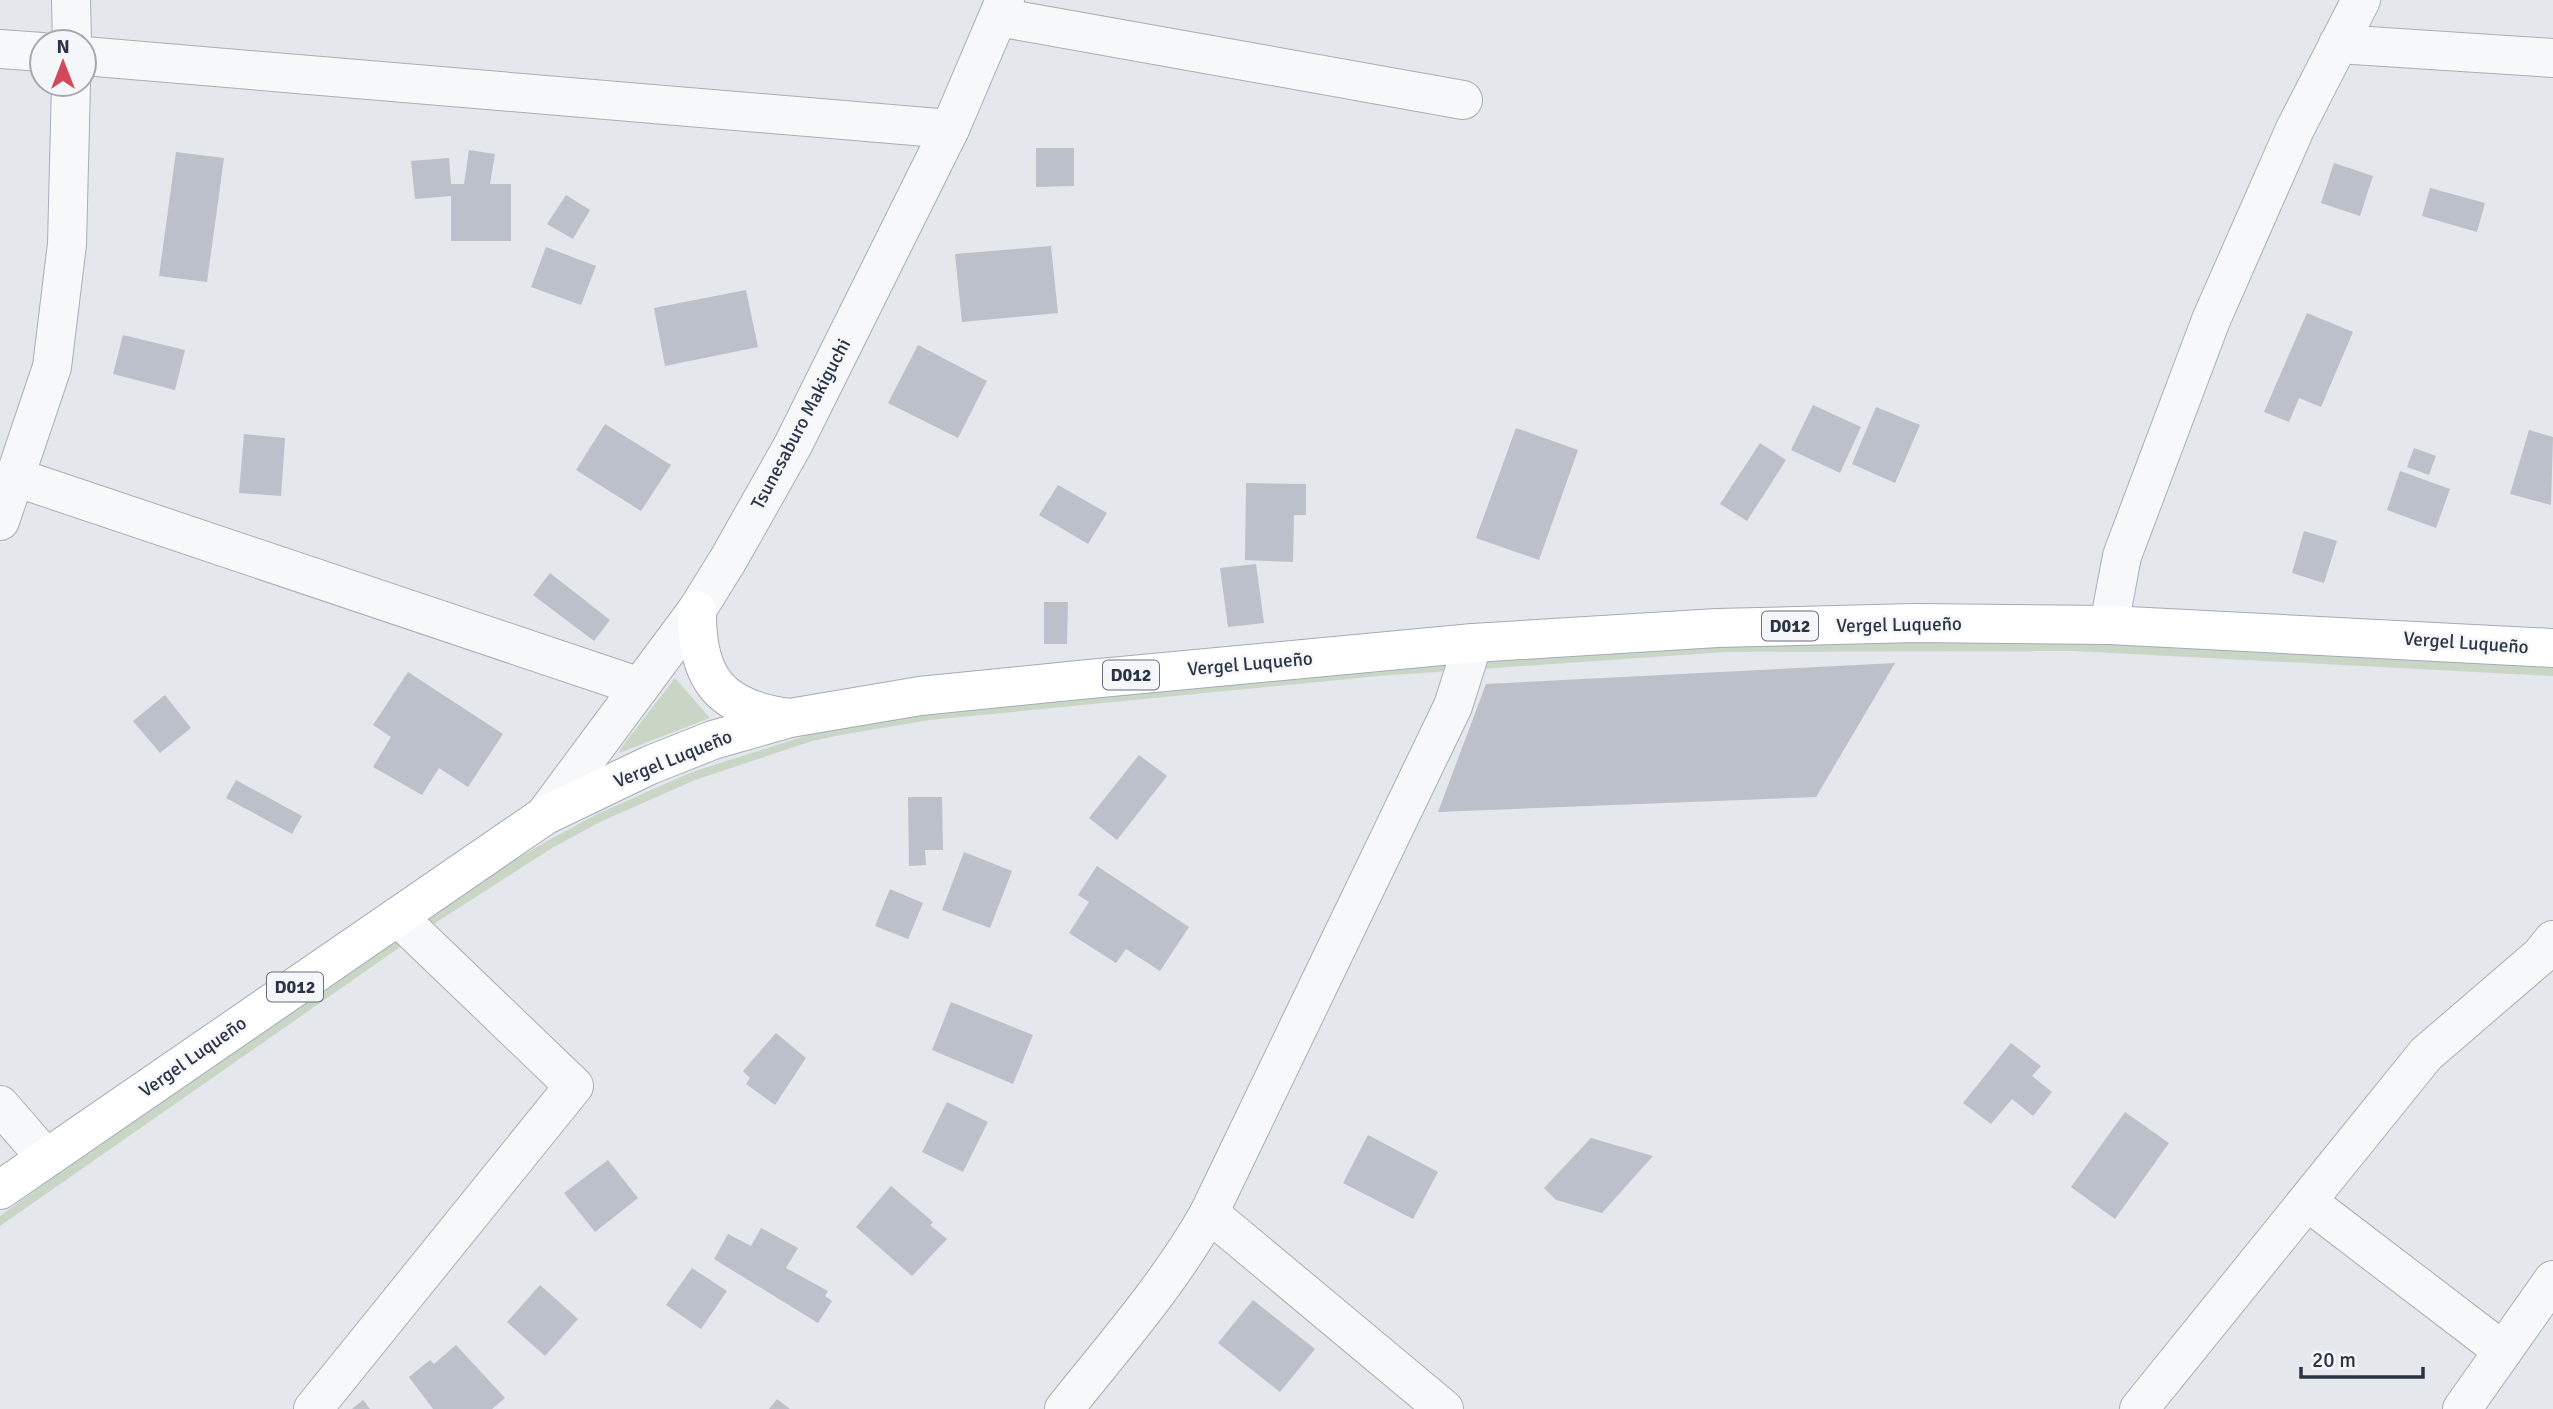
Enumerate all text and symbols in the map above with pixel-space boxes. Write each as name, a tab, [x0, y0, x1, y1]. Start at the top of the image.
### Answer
north arrow	[28, 28, 98, 98]
text: N	[56, 35, 70, 59]
street label: Tsunesaburo Makiguchi	[746, 335, 856, 513]
road number: D012	[1762, 612, 1818, 640]
street label: Vergel Luqueño	[1836, 612, 1962, 638]
street label: Vergel Luqueño	[2403, 627, 2530, 659]
street label: Vergel Luqueño	[1186, 647, 1314, 681]
road number: D012	[1103, 660, 1159, 690]
street label: Vergel Luqueño	[610, 724, 736, 794]
road number: D012	[267, 972, 323, 1002]
street label: Vergel Luqueño	[135, 1011, 251, 1103]
scale bar	[2301, 1336, 2424, 1380]
text: 20 m	[2312, 1347, 2356, 1373]

